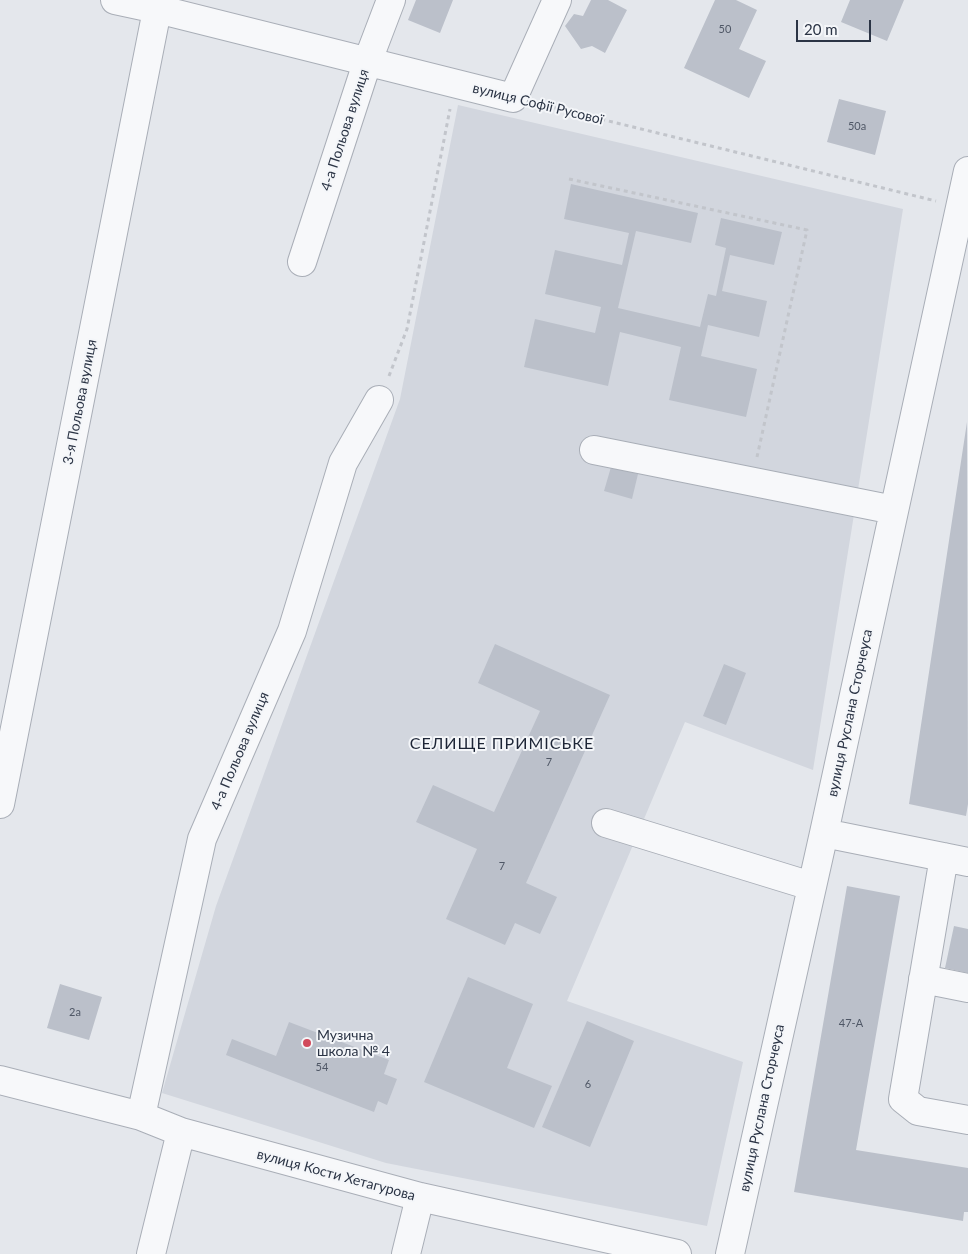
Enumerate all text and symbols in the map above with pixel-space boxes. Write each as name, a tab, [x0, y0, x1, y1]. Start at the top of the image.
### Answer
scale bar	[798, 10, 873, 42]
text: 20 m	[804, 20, 838, 38]
house number: 50	[719, 22, 731, 36]
street label: 4-а Польова вулиця	[317, 67, 373, 193]
street label: вулиця Софії Русової	[471, 80, 605, 128]
house number: 50а	[848, 119, 866, 133]
street label: 3-я Польова вулиця	[60, 338, 100, 466]
street label: вулиця Руслана Сторчеуса	[824, 628, 876, 798]
street label: 4-а Польова вулиця	[207, 689, 273, 813]
district label: СЕЛИЩЕ ПРИМІСЬКЕ	[408, 734, 596, 754]
house number: 7	[546, 755, 552, 769]
house number: 7	[499, 859, 505, 873]
house number: 2а	[69, 1005, 81, 1019]
house number: 47-А	[839, 1016, 863, 1030]
street label: вулиця Руслана Сторчеуса	[736, 1023, 788, 1193]
place label: Музична школа № 4	[317, 1027, 390, 1060]
marker: Музична школа № 4	[301, 1037, 313, 1049]
house number: 54	[316, 1060, 328, 1074]
house number: 6	[585, 1077, 591, 1091]
street label: вулиця Кости Хетагурова	[255, 1146, 417, 1204]

